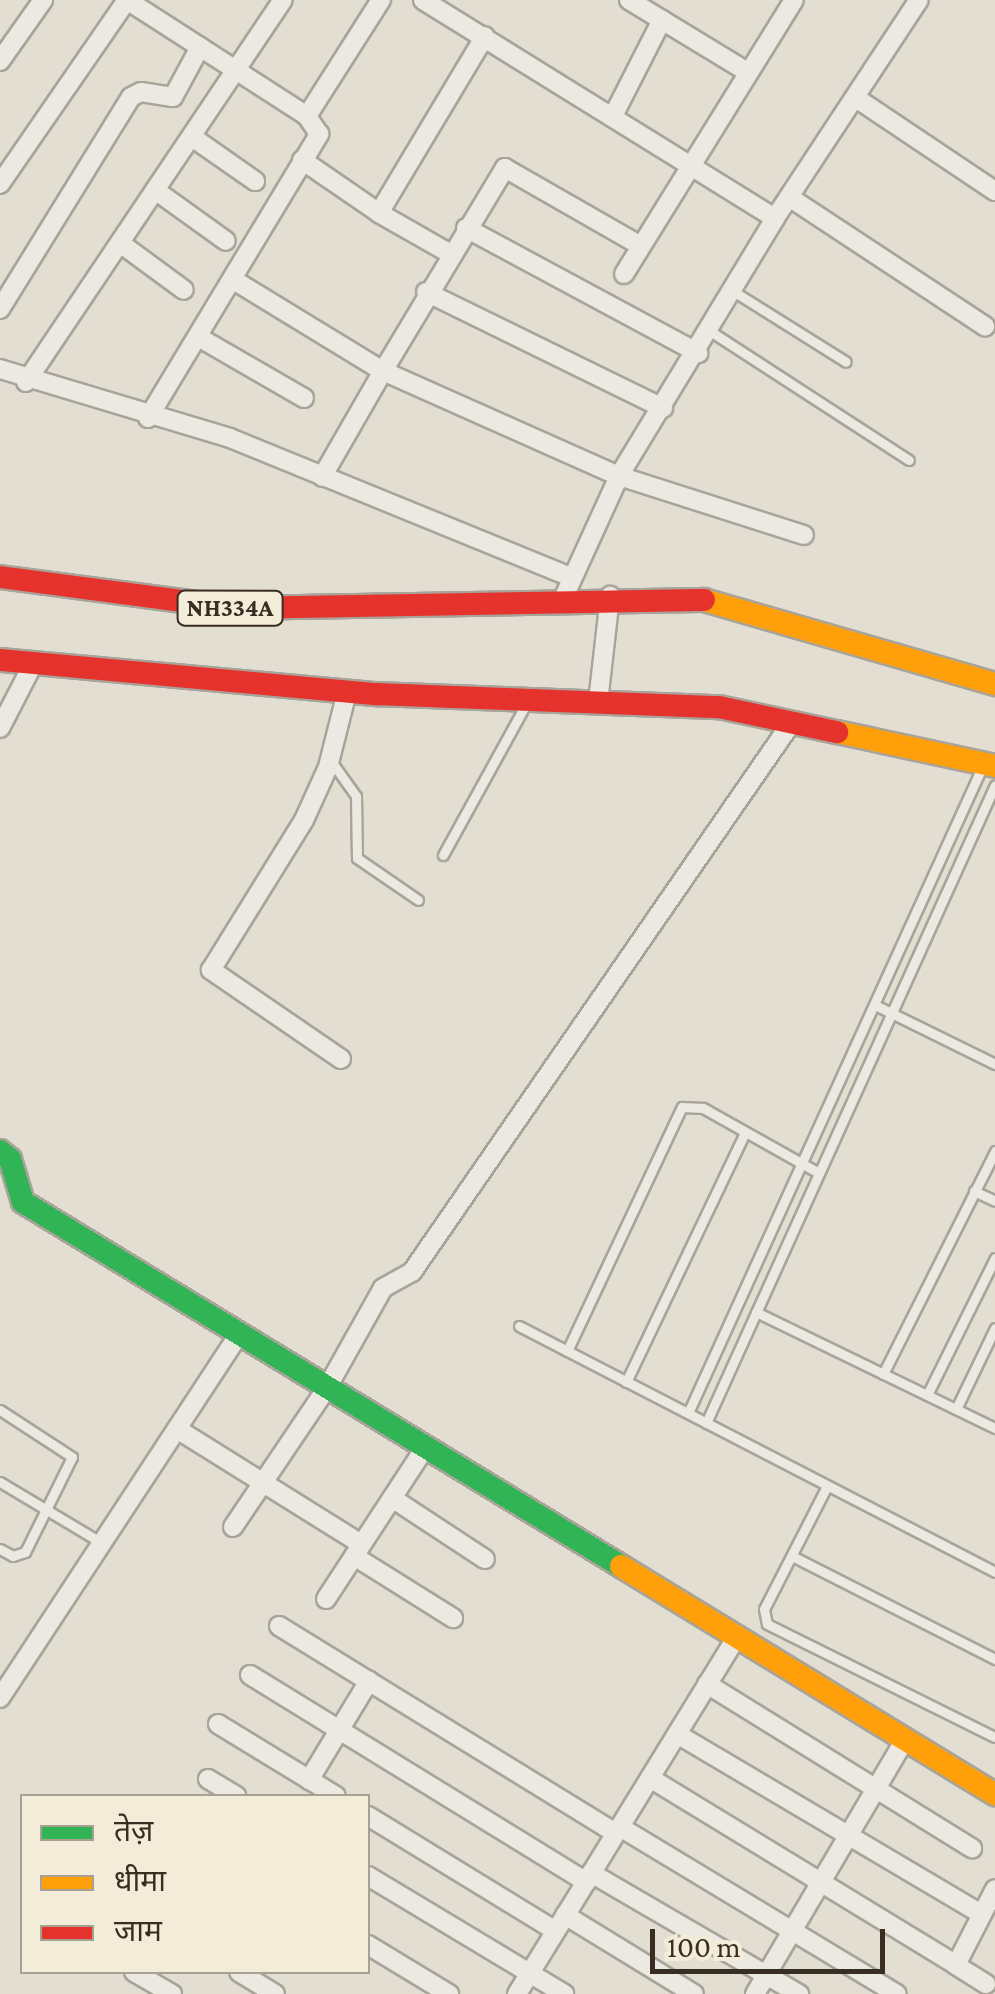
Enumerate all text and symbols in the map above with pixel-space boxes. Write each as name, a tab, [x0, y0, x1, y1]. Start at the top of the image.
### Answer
road number: NH334A	[175, 588, 285, 628]
legend	[20, 1794, 370, 1974]
text: तेज़	[114, 1814, 153, 1847]
text: धीमा	[114, 1864, 166, 1897]
scale bar	[655, 1909, 890, 1971]
text: जाम	[114, 1914, 162, 1947]
text: 100 m	[667, 1930, 741, 1963]

